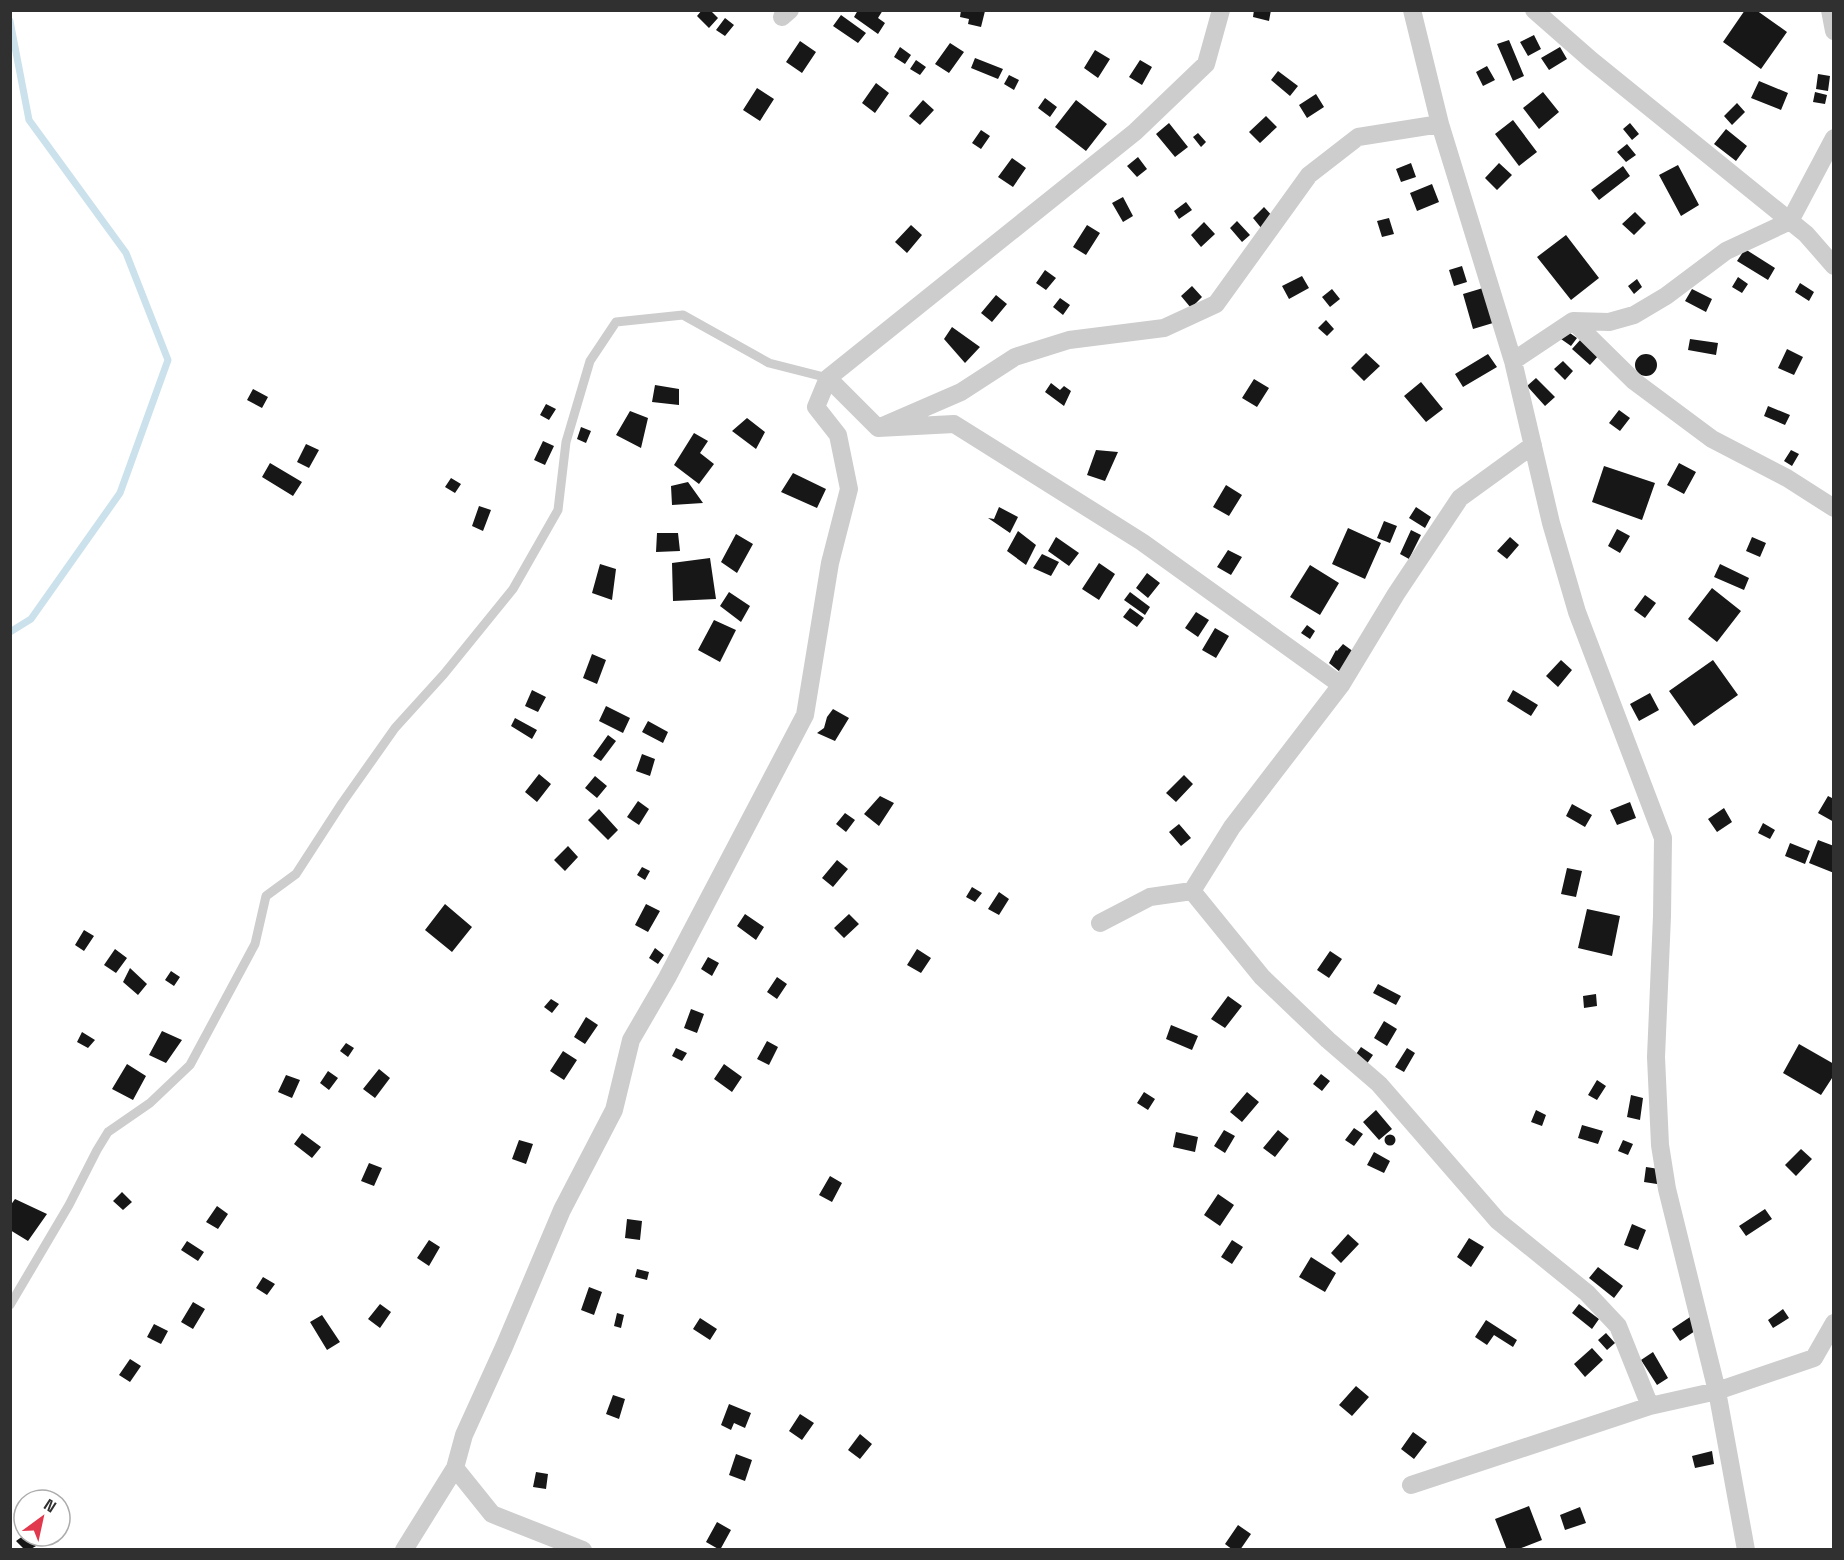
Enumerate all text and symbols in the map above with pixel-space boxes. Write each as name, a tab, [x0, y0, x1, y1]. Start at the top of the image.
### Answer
north arrow	[12, 1488, 72, 1548]
text: N	[40, 1494, 60, 1518]

